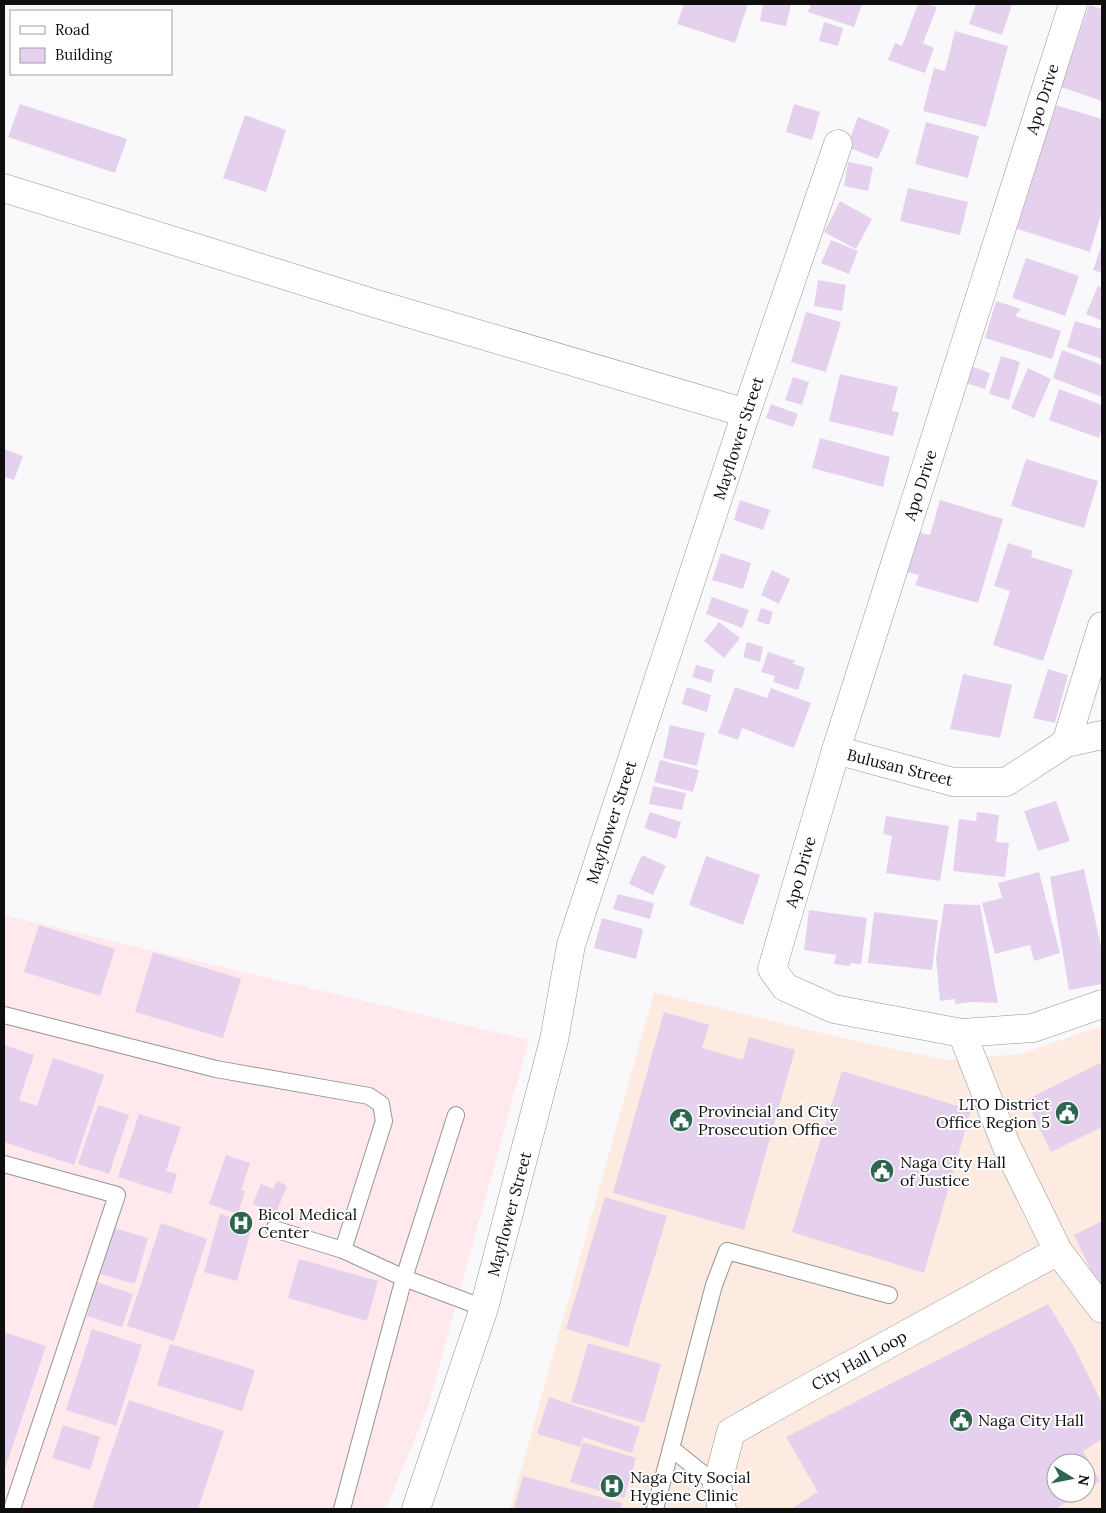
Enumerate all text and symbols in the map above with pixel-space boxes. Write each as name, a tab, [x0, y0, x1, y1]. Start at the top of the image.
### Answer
legend	[10, 10, 172, 75]
text: Road	[55, 20, 90, 39]
text: Building	[55, 45, 113, 64]
street label: Apo Drive	[1021, 61, 1063, 138]
street label: Mayflower Street	[709, 373, 768, 502]
street label: Apo Drive	[899, 447, 941, 524]
street label: Bulusan Street	[845, 744, 956, 790]
street label: Mayflower Street	[582, 757, 641, 886]
street label: Apo Drive	[780, 834, 820, 911]
place label: LTO District Office Region 5	[936, 1094, 1051, 1132]
public building icon: LTO District Office Region 5	[1054, 1100, 1080, 1126]
place label: Provincial and City Prosecution Office	[698, 1101, 839, 1139]
public building icon: Provincial and City Prosecution Office	[668, 1107, 694, 1133]
street label: Mayflower Street	[483, 1149, 535, 1279]
place label: Naga City Hall of Justice	[900, 1152, 1006, 1190]
public building icon: Naga City Hall of Justice	[869, 1158, 895, 1184]
place label: Bicol Medical Center	[258, 1204, 357, 1242]
hospital icon: Bicol Medical Center	[228, 1210, 254, 1236]
street label: City Hall Loop	[808, 1326, 910, 1394]
public building icon: Naga City Hall	[948, 1407, 974, 1433]
place label: Naga City Hall	[978, 1410, 1084, 1430]
north arrow	[1046, 1453, 1096, 1503]
place label: Naga City Social Hygiene Clinic	[630, 1467, 751, 1505]
hospital icon: Naga City Social Hygiene Clinic	[599, 1473, 625, 1499]
text: N	[1074, 1473, 1094, 1487]

